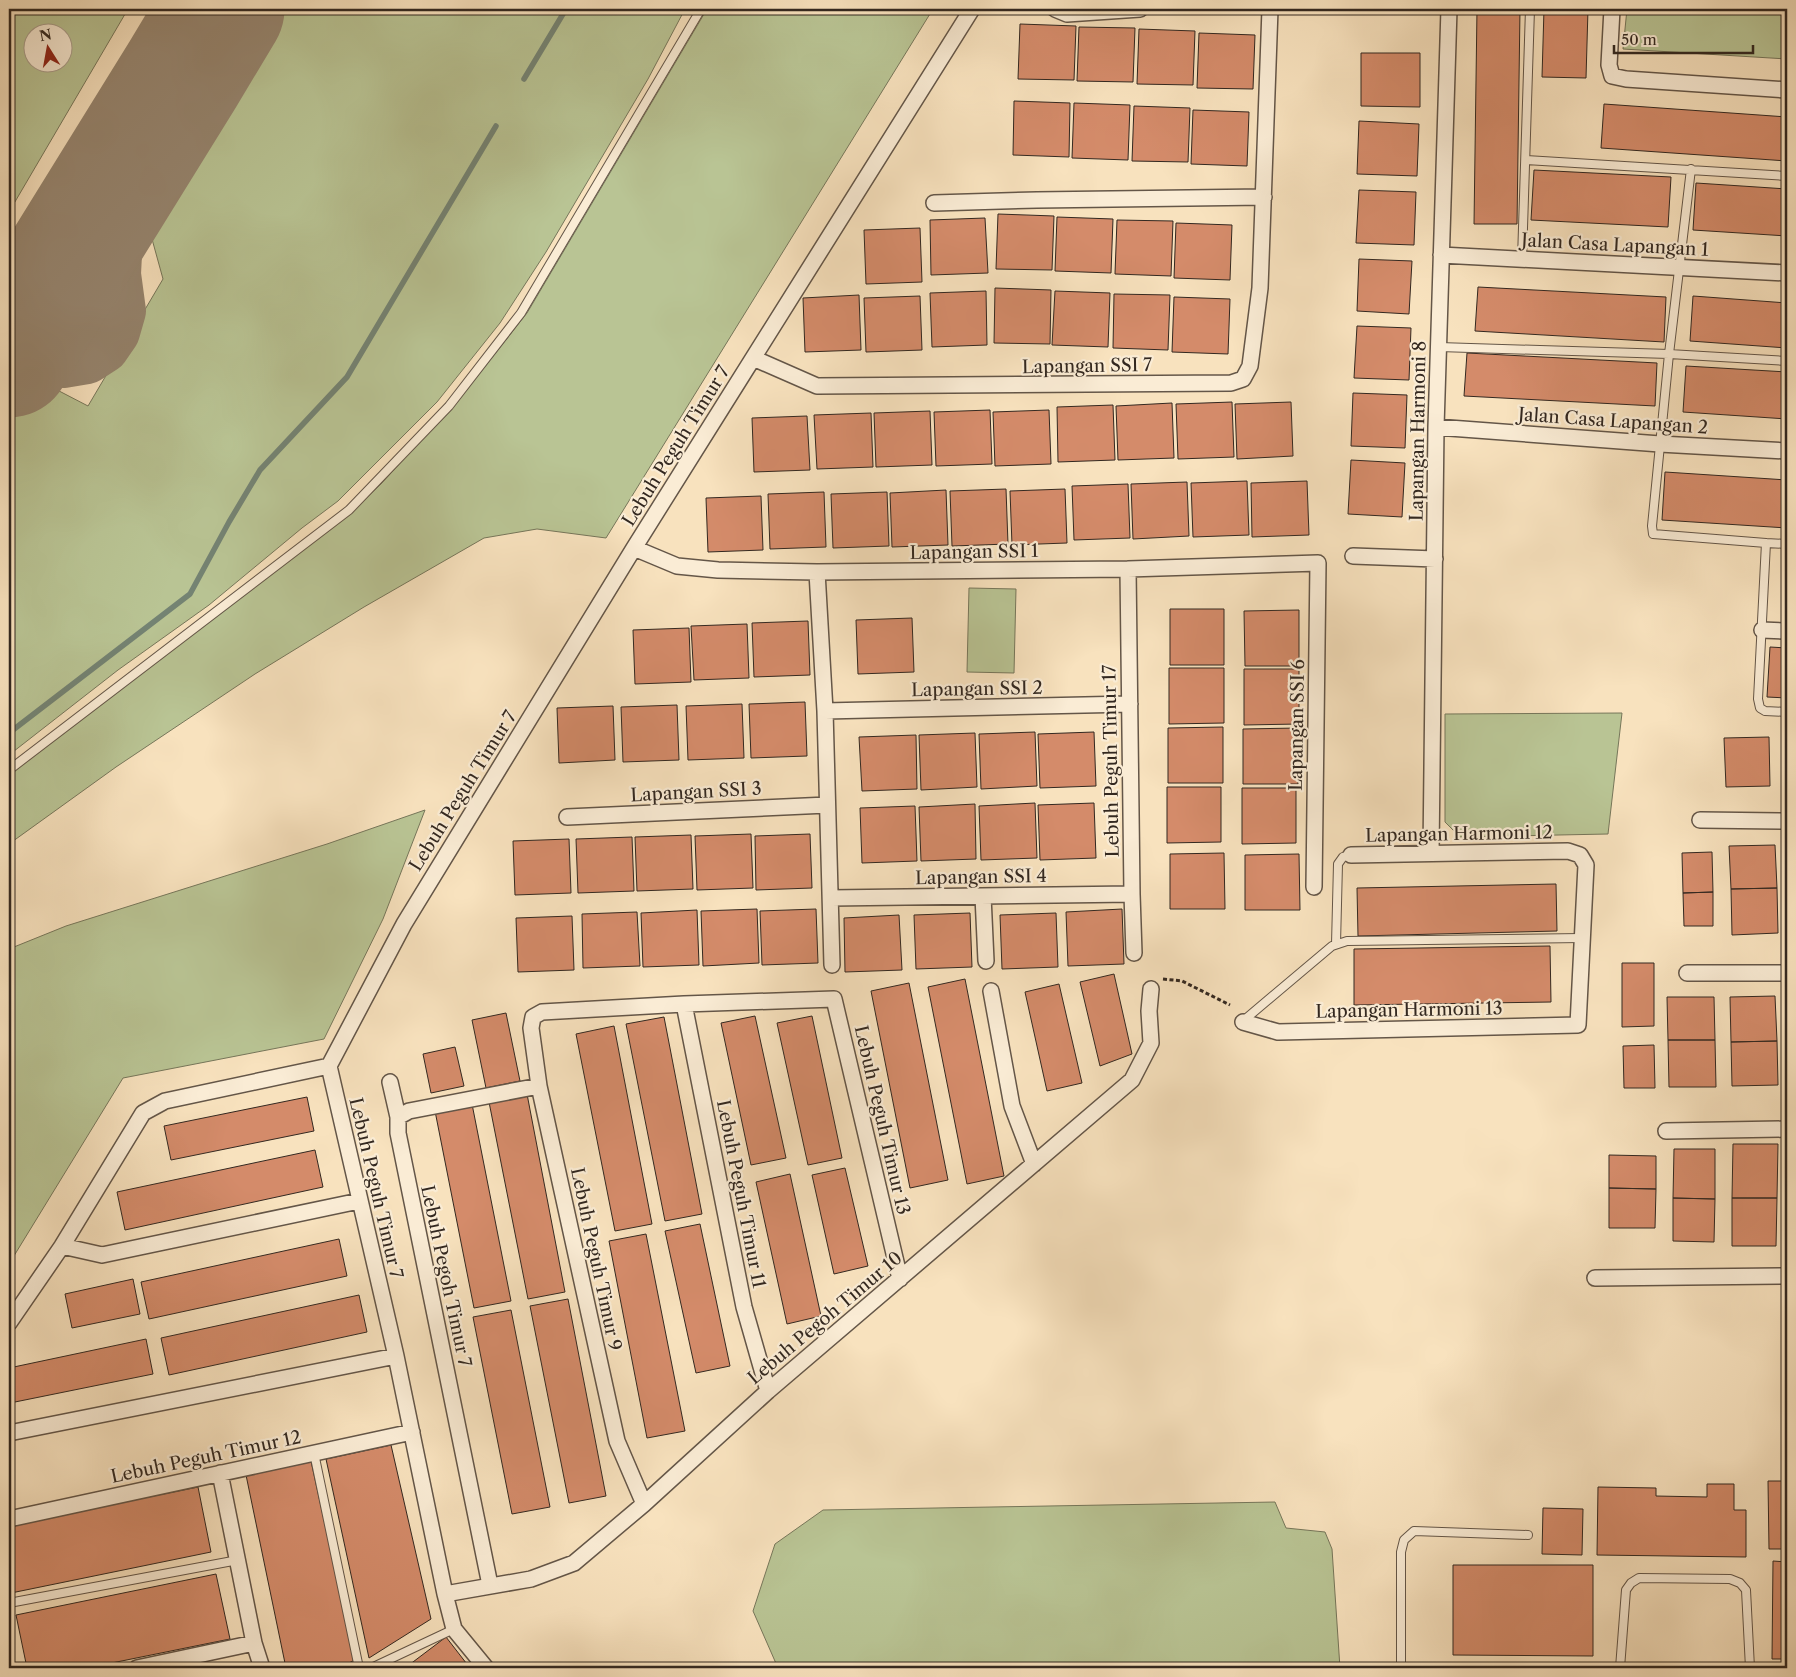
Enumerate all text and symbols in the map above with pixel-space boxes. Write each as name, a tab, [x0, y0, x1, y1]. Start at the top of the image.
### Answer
north arrow	[22, 22, 72, 72]
scale bar	[1614, 22, 1752, 54]
text: N	[38, 25, 53, 45]
text: 50 m	[1621, 30, 1657, 49]
street label: Jalan Casa Lapangan 1	[1518, 229, 1710, 261]
street label: Lapangan Harmoni 8	[1405, 341, 1431, 521]
street label: Lapangan SSI 7	[1022, 354, 1152, 378]
street label: Lebuh Peguh Timur 7	[618, 362, 734, 530]
street label: Jalan Casa Lapangan 2	[1514, 403, 1709, 439]
street label: Lapangan SSI 1	[909, 540, 1039, 564]
street label: Lapangan SSI 6	[1285, 659, 1309, 791]
street label: Lebuh Peguh Timur 17	[1098, 664, 1124, 857]
street label: Lapangan SSI 2	[911, 677, 1043, 701]
street label: Lebuh Peguh Timur 7	[405, 707, 521, 875]
street label: Lapangan SSI 3	[630, 778, 762, 806]
street label: Lapangan Harmoni 12	[1365, 821, 1553, 847]
street label: Lapangan SSI 4	[915, 865, 1047, 889]
street label: Lapangan Harmoni 13	[1315, 997, 1503, 1023]
street label: Lebuh Peguh Timur 13	[850, 1023, 914, 1217]
street label: Lebuh Peguh Timur 7	[344, 1095, 408, 1281]
street label: Lebuh Peguh Timur 11	[712, 1098, 770, 1290]
street label: Lebuh Peguh Timur 9	[566, 1165, 626, 1353]
street label: Lebuh Pegoh Timur 7	[416, 1183, 476, 1369]
street label: Lebuh Pegoh Timur 10	[743, 1247, 907, 1389]
street label: Lebuh Peguh Timur 12	[109, 1426, 303, 1488]

